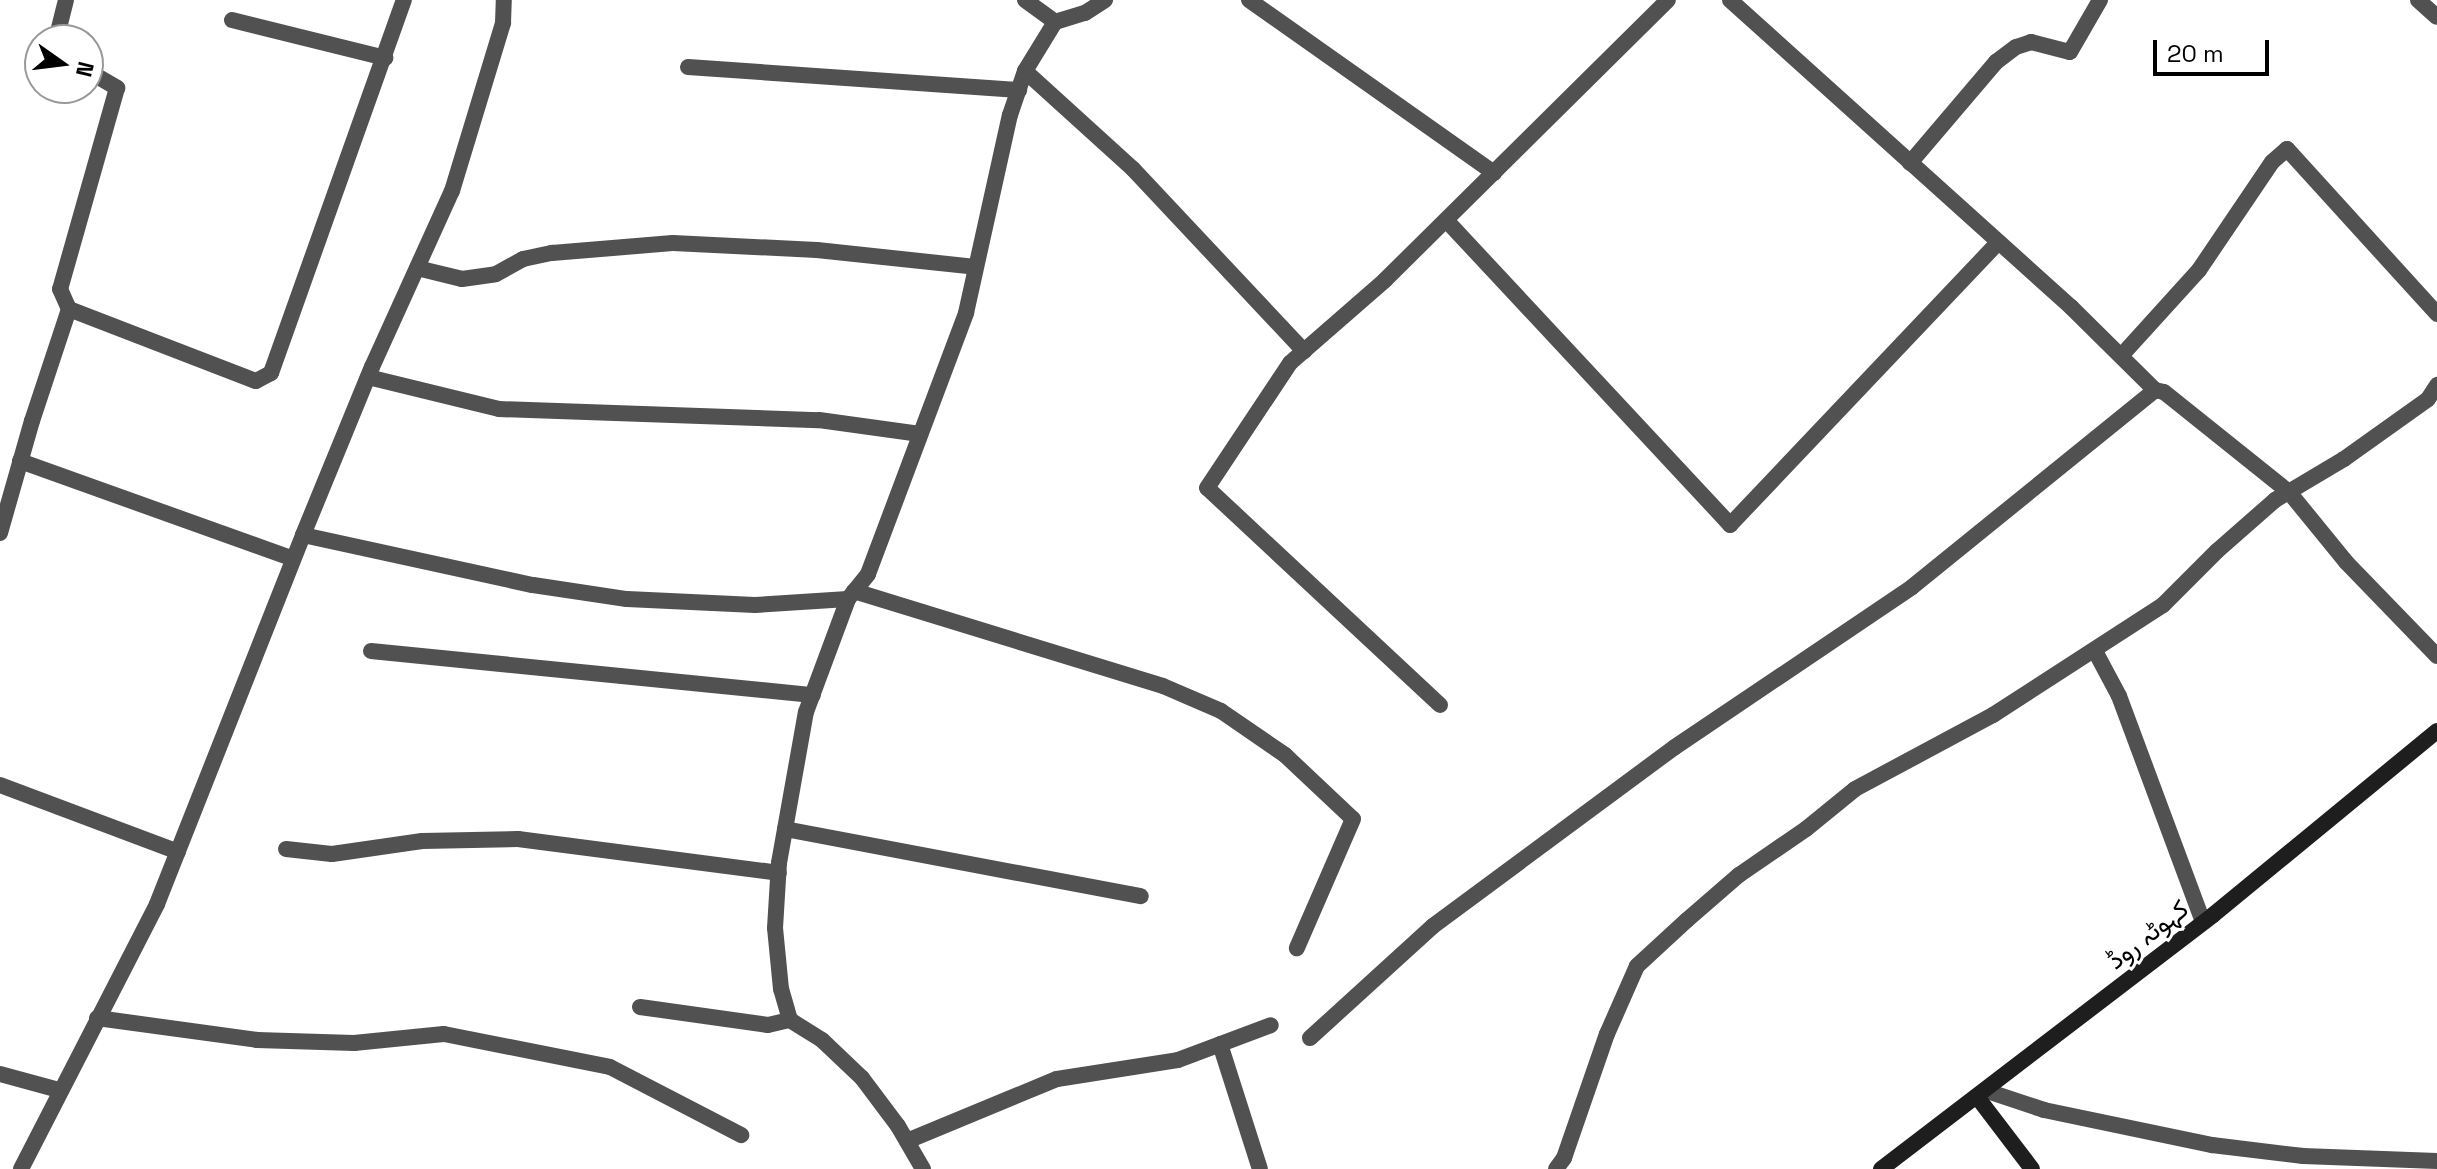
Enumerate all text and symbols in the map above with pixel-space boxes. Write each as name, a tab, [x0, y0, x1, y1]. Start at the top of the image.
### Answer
north arrow	[24, 24, 104, 104]
scale bar	[2157, 24, 2273, 74]
text: 20 m	[2167, 38, 2224, 69]
text: N	[70, 59, 101, 80]
street label: کہوٹہ روڈ	[2101, 893, 2195, 977]

